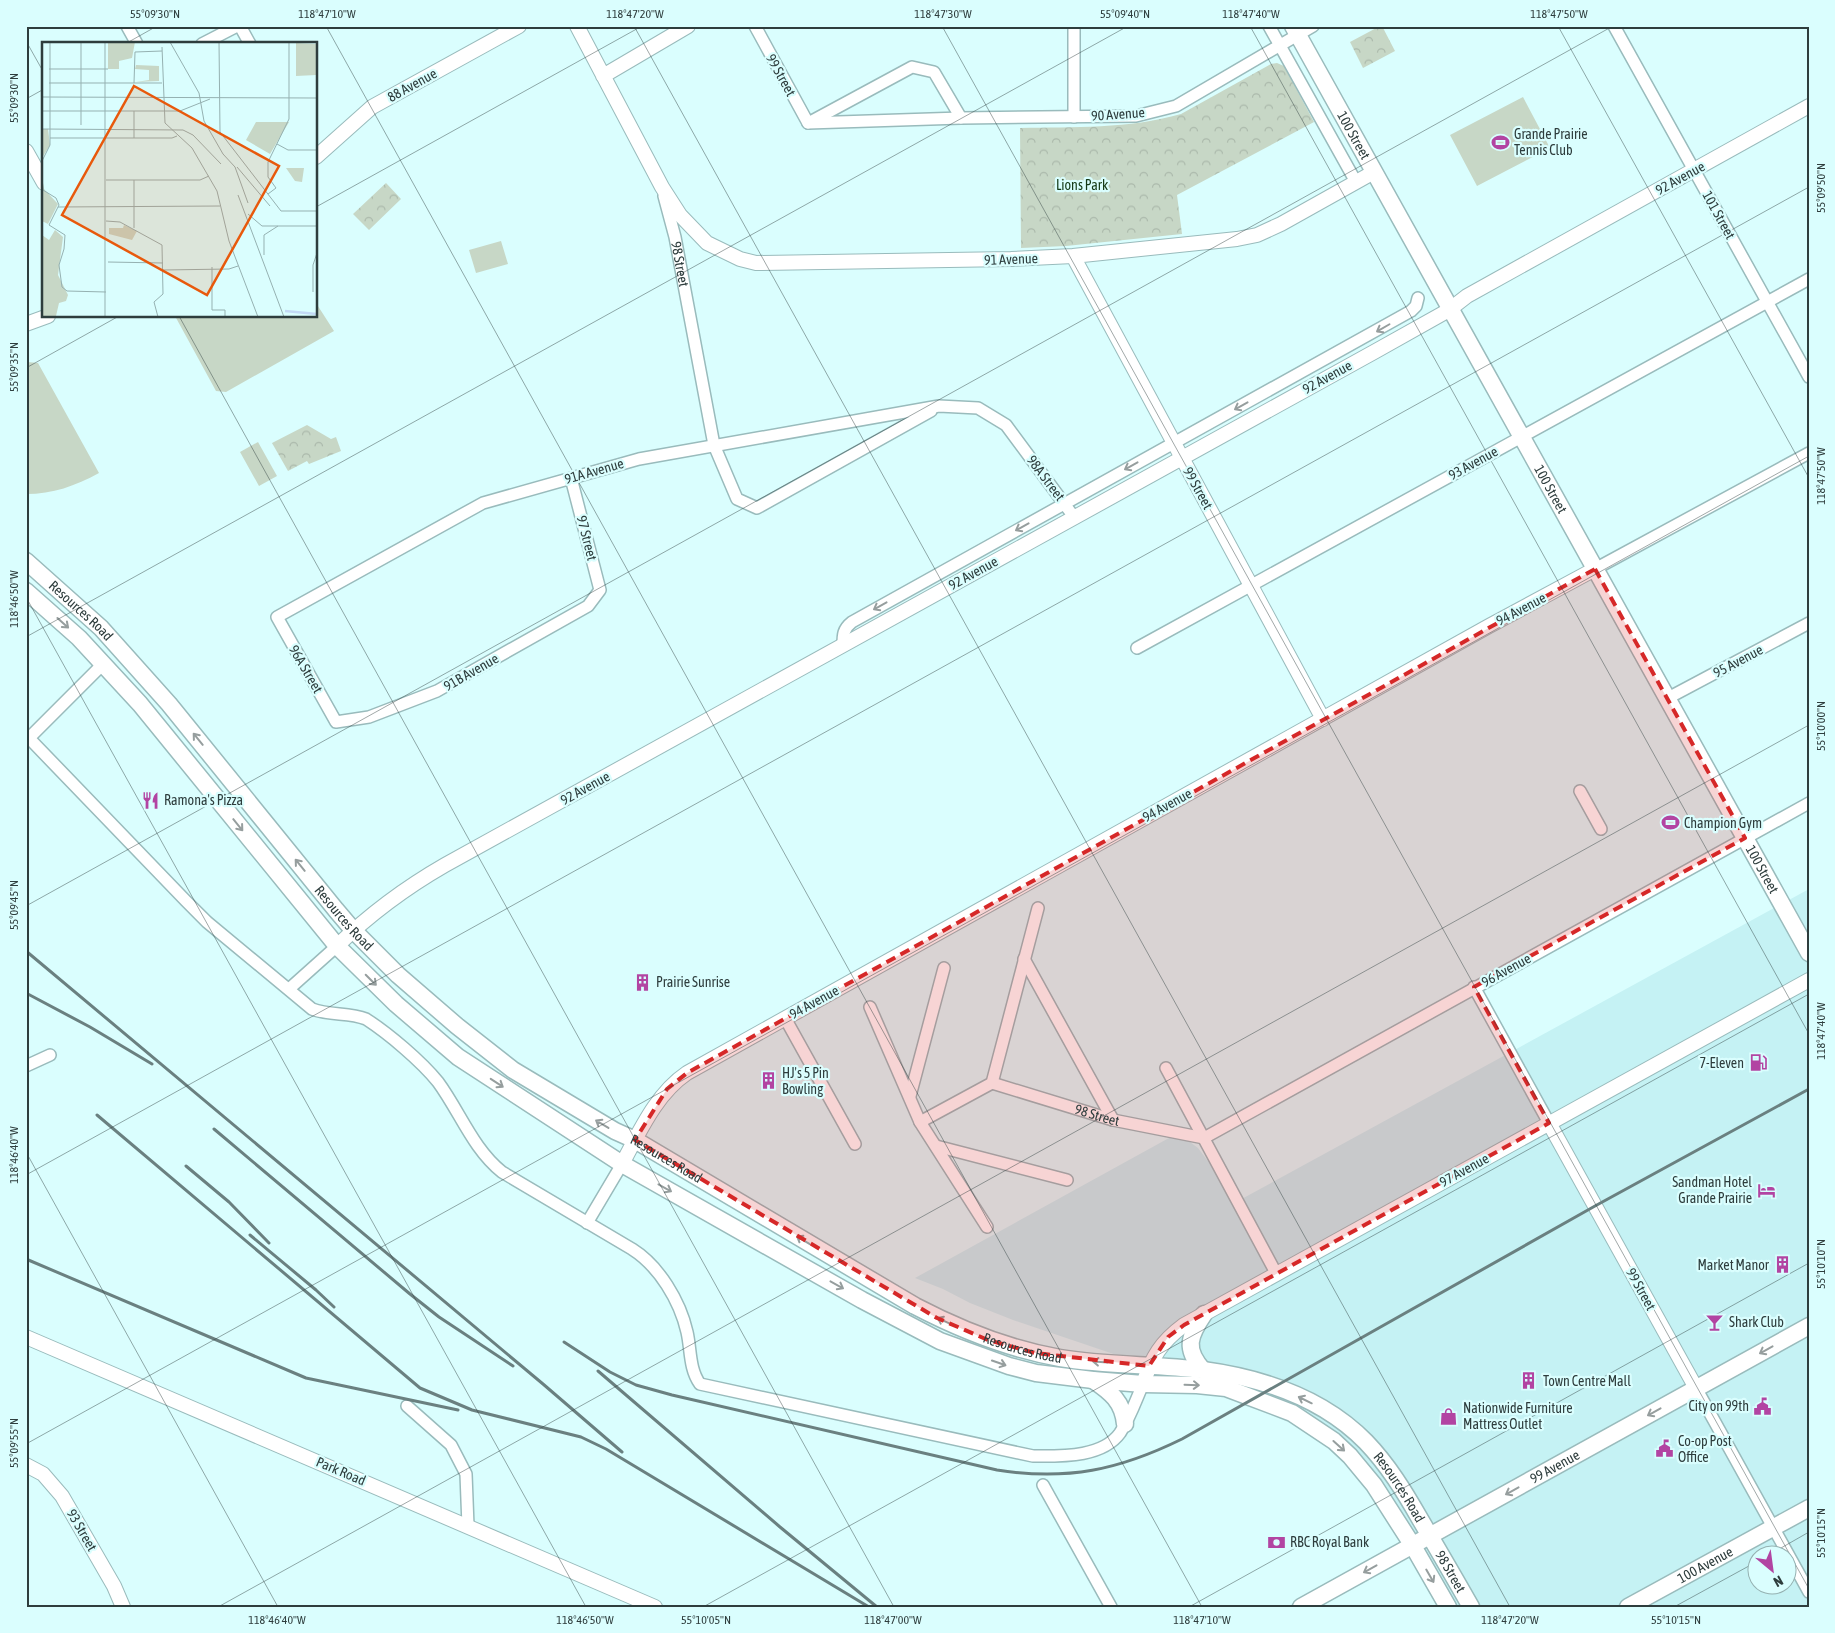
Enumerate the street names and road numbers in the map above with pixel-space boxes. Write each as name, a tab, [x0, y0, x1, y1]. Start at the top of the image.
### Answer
street label: 99 Street	[763, 51, 799, 99]
street label: 88 Avenue	[385, 65, 439, 105]
street label: 90 Avenue	[1091, 104, 1145, 124]
street label: 100 Street	[1334, 108, 1374, 162]
street label: 92 Avenue	[1653, 158, 1707, 198]
street label: 101 Street	[1699, 188, 1739, 242]
street label: 98 Street	[668, 240, 692, 288]
street label: 91 Avenue	[984, 250, 1038, 268]
street label: 92 Avenue	[1300, 357, 1354, 397]
street label: 93 Avenue	[1446, 443, 1500, 483]
street label: 98A Street	[1024, 452, 1068, 504]
street label: 91A Avenue	[563, 455, 625, 487]
street label: 100 Street	[1531, 462, 1571, 516]
street label: 99 Street	[1180, 464, 1216, 512]
street label: 97 Street	[574, 514, 600, 562]
street label: 92 Avenue	[946, 553, 1000, 593]
street label: Resources Road	[46, 577, 116, 644]
street label: 94 Avenue	[1493, 589, 1549, 629]
street label: 95 Avenue	[1710, 641, 1766, 681]
street label: 96A Street	[286, 642, 326, 696]
street label: 91B Avenue	[441, 650, 501, 694]
street label: 92 Avenue	[558, 768, 612, 808]
street label: 94 Avenue	[1140, 785, 1194, 825]
street label: 100 Street	[1743, 842, 1782, 896]
street label: Resources Road	[311, 882, 377, 954]
street label: 96 Avenue	[1479, 950, 1533, 990]
street label: 94 Avenue	[787, 982, 841, 1022]
street label: 98 Street	[1073, 1101, 1121, 1129]
street label: Resources Road	[628, 1131, 705, 1186]
street label: 97 Avenue	[1437, 1150, 1491, 1190]
street label: 99 Street	[1623, 1265, 1659, 1313]
street label: Resources Road	[981, 1330, 1063, 1366]
street label: 99 Avenue	[1527, 1447, 1582, 1487]
street label: Resources Road	[1370, 1449, 1428, 1525]
street label: Park Road	[314, 1453, 368, 1489]
street label: 93 Street	[64, 1506, 100, 1554]
street label: 100 Avenue	[1675, 1543, 1736, 1586]
street label: 98 Street	[1432, 1548, 1469, 1595]

